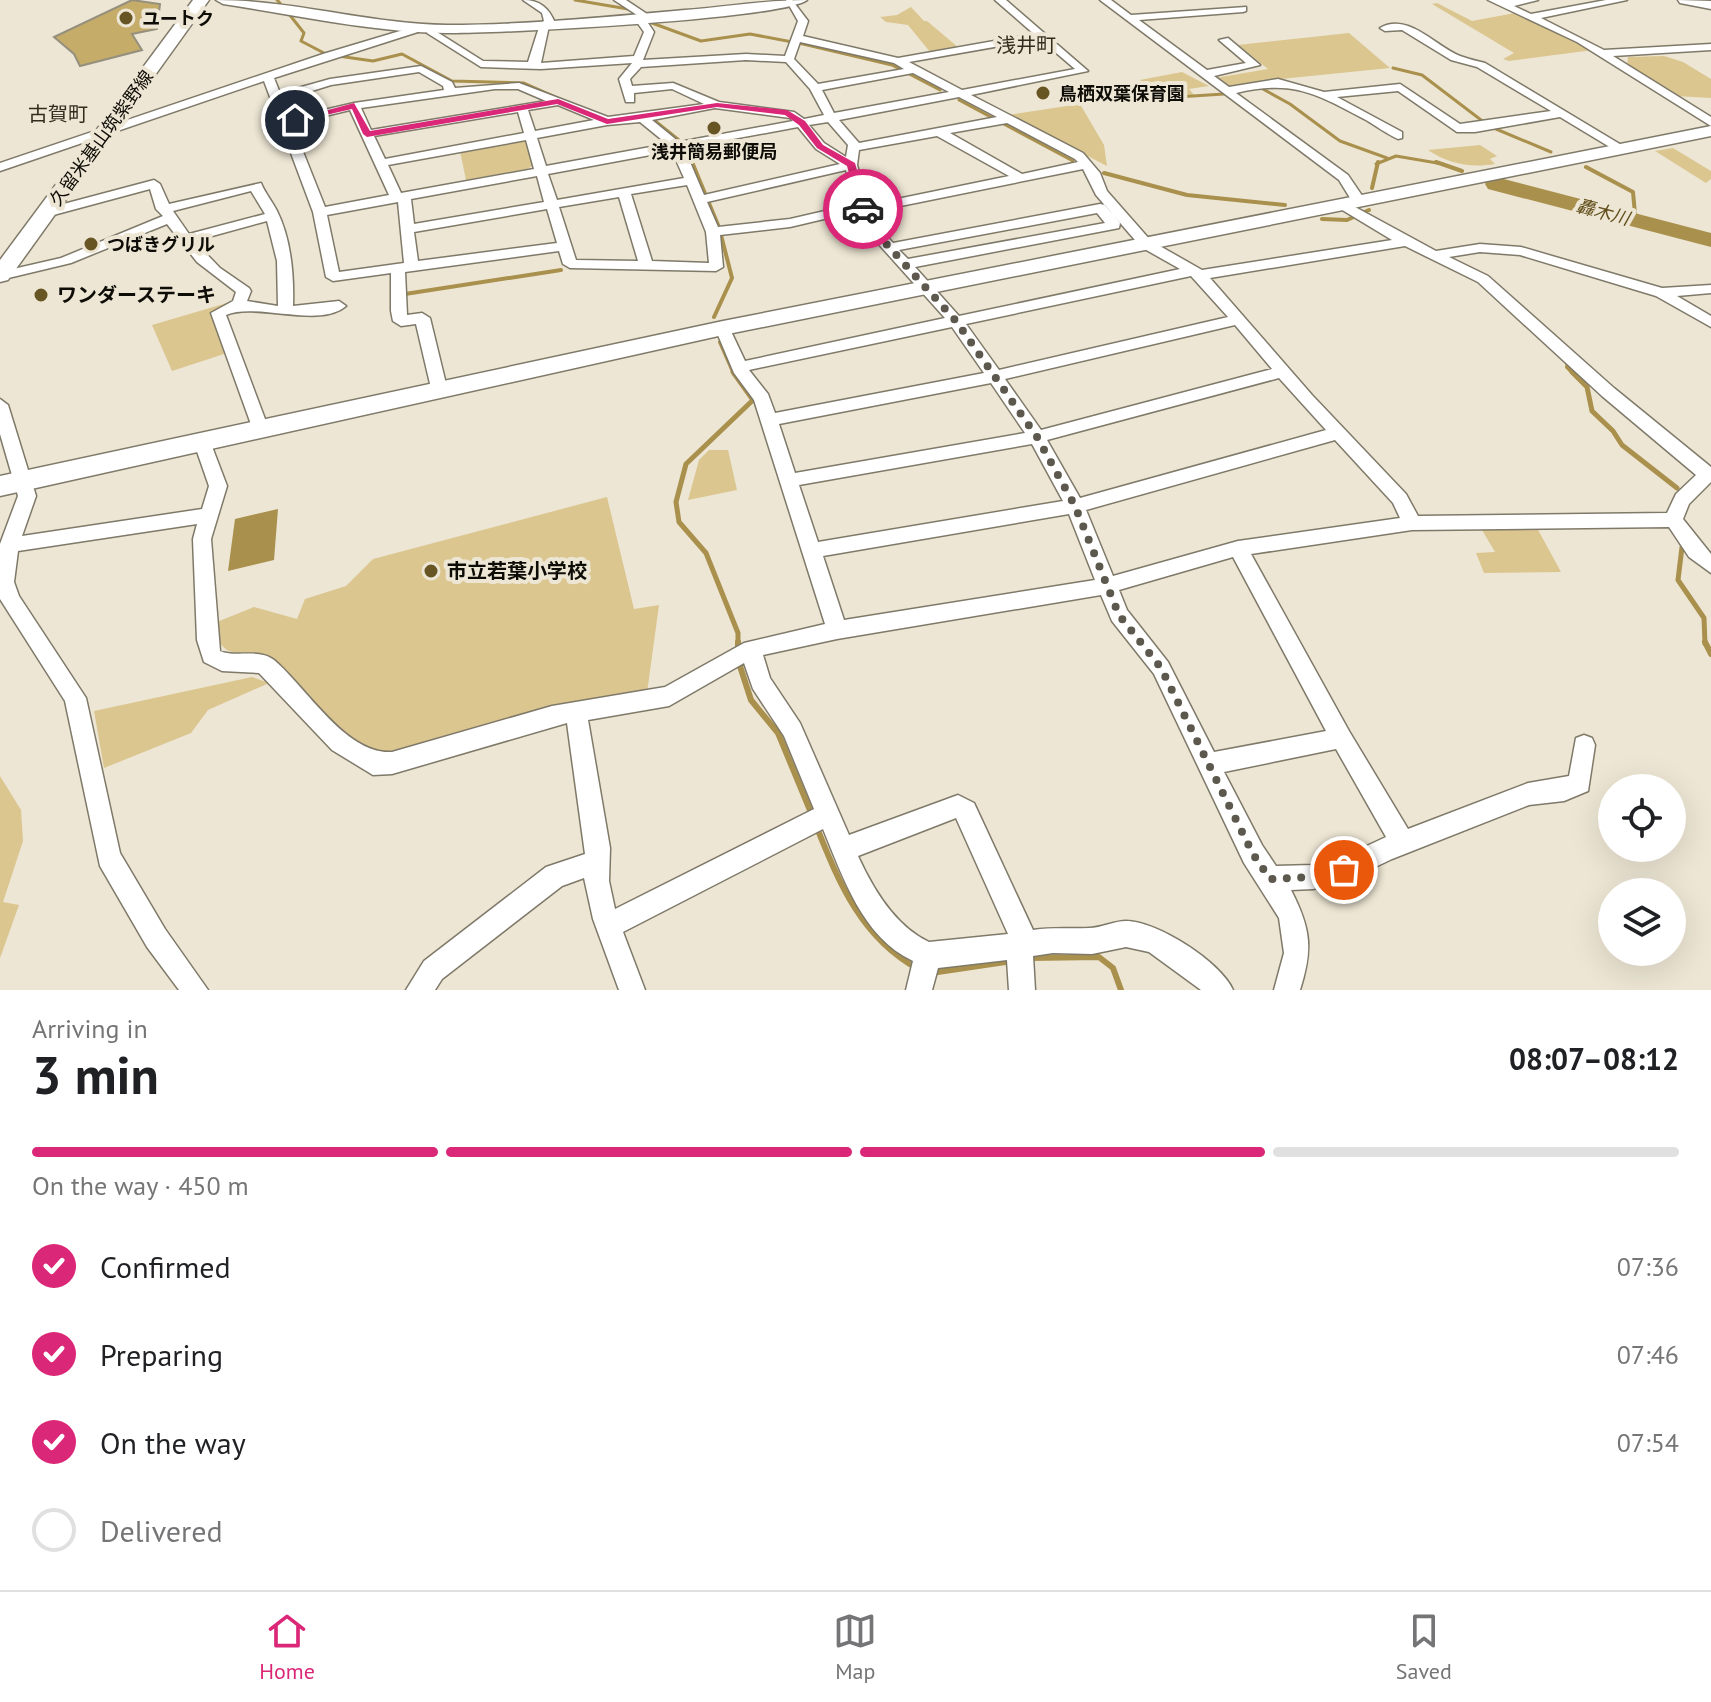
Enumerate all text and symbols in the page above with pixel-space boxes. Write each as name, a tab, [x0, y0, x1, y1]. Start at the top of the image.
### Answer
place label: ユートク	[142, 7, 214, 30]
marker: ユートク	[117, 9, 135, 27]
district label: 浅井町	[996, 32, 1056, 58]
street label: 久留米基山筑紫野線	[44, 66, 158, 210]
place label: 鳥栖双葉保育園	[1059, 82, 1185, 105]
marker: 鳥栖双葉保育園	[1034, 84, 1052, 102]
pin	[261, 86, 329, 154]
icon: home	[273, 98, 317, 142]
district label: 古賀町	[28, 101, 88, 127]
marker: 浅井簡易郵便局	[705, 119, 723, 137]
place label: 浅井簡易郵便局	[651, 140, 777, 163]
courier	[823, 169, 903, 249]
icon: car	[841, 187, 885, 231]
water label: 轟木川	[1574, 194, 1634, 231]
place label: つばきグリル	[107, 233, 215, 256]
marker: つばきグリル	[82, 235, 100, 253]
place label: ワンダーステーキ	[57, 282, 216, 308]
marker: ワンダーステーキ	[32, 286, 50, 304]
place label: 市立若葉小学校	[447, 558, 587, 584]
marker: 市立若葉小学校	[422, 562, 440, 580]
map controls	[1598, 774, 1686, 966]
button: locate	[1598, 774, 1686, 862]
pin	[1310, 836, 1378, 904]
icon: bag	[1322, 848, 1366, 892]
button: layers	[1598, 878, 1686, 966]
text: Arriving in	[32, 1012, 148, 1045]
text: 08:07–08:12	[1509, 1039, 1679, 1078]
text: 3 min	[32, 1041, 159, 1108]
text: On the way · 450 m	[32, 1169, 249, 1202]
icon: check	[32, 1244, 76, 1288]
text: Confirmed	[100, 1247, 231, 1286]
text: 07:36	[1617, 1250, 1679, 1283]
icon: check	[32, 1332, 76, 1376]
text: Preparing	[100, 1335, 223, 1374]
text: 07:46	[1617, 1338, 1679, 1371]
icon: check	[32, 1420, 76, 1464]
text: On the way	[100, 1423, 246, 1462]
text: 07:54	[1617, 1426, 1679, 1459]
text: Delivered	[100, 1511, 223, 1550]
tab: Home	[259, 1609, 315, 1685]
tab: Map	[833, 1609, 877, 1685]
tab: Saved	[1396, 1609, 1452, 1685]

